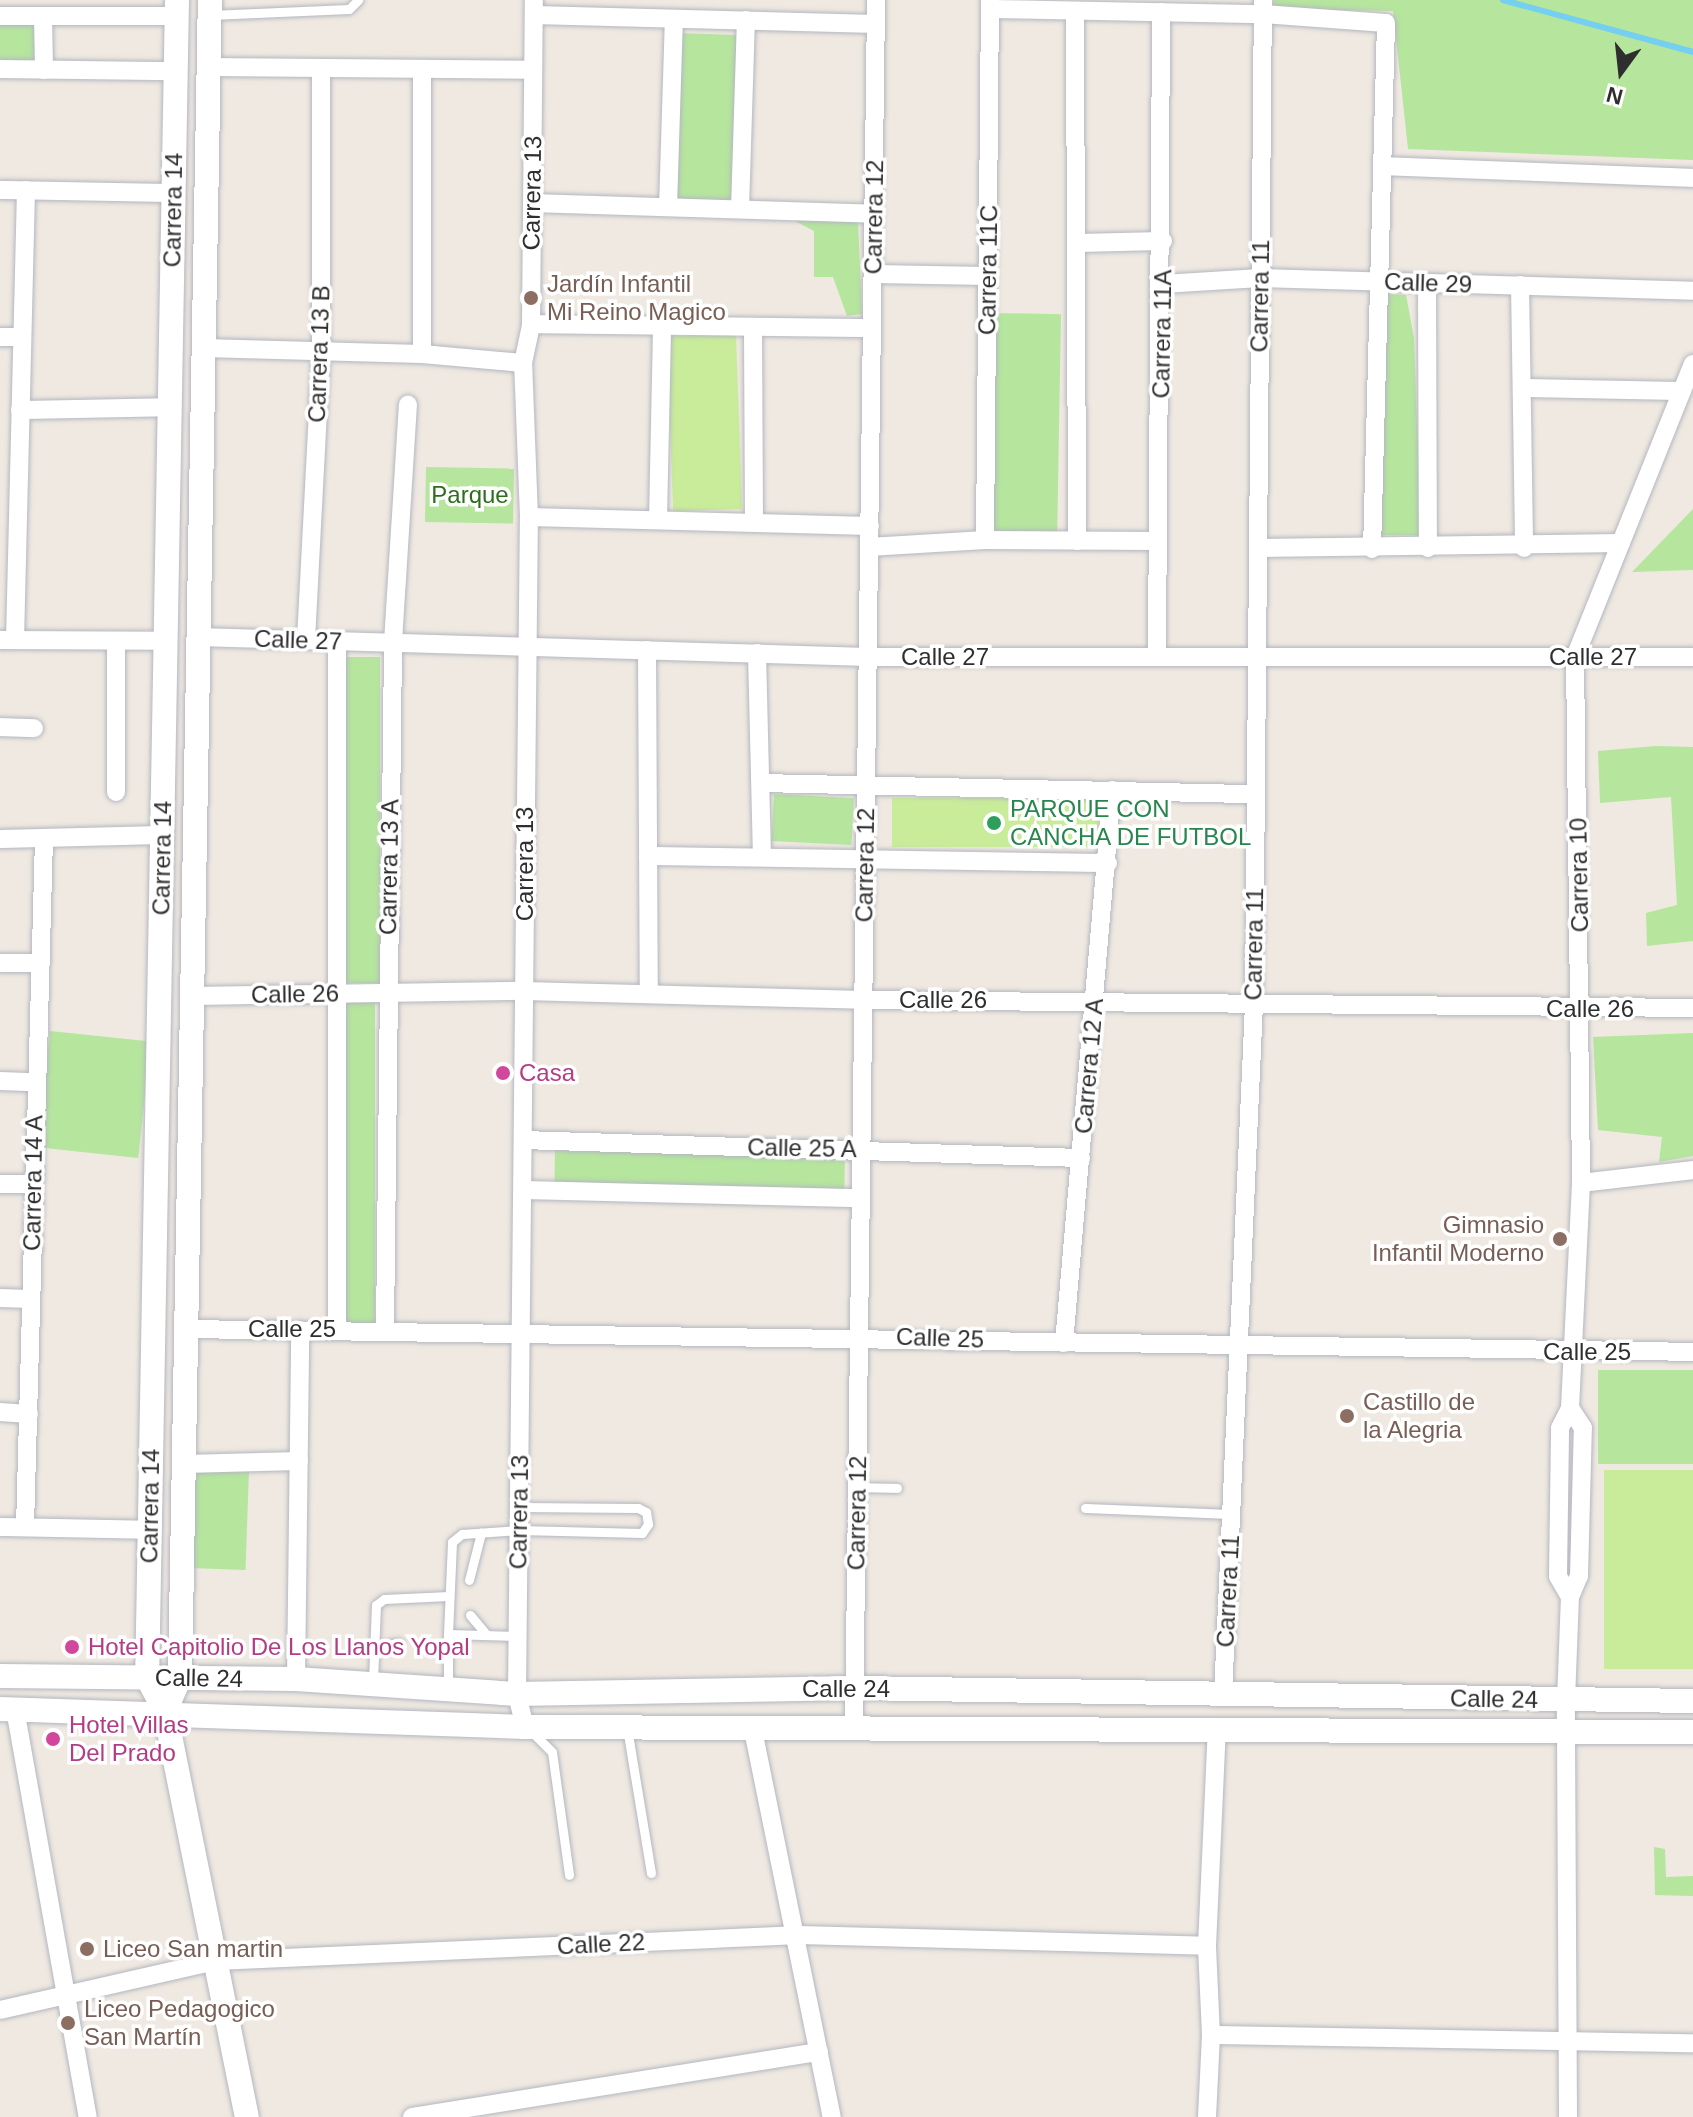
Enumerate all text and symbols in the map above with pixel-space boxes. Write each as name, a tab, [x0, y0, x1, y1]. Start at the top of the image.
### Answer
north arrow	[1581, 32, 1661, 112]
text: N	[1604, 82, 1626, 110]
street label: Carrera 13	[517, 135, 547, 251]
street label: Carrera 14	[158, 152, 188, 268]
street label: Carrera 12	[859, 159, 889, 275]
street label: Carrera 11C	[972, 205, 1004, 335]
street label: Carrera 11	[1245, 239, 1275, 353]
street label: Calle 29	[1383, 267, 1473, 299]
street label: Carrera 11A	[1146, 269, 1178, 399]
place label: Jardín Infantil Mi Reino Magico	[547, 270, 726, 326]
street label: Carrera 13 B	[302, 285, 336, 423]
marker: Jardín Infantil Mi Reino Magico	[522, 289, 540, 307]
park label: Parque	[431, 481, 509, 509]
street label: Calle 27	[253, 624, 343, 656]
street label: Calle 27	[901, 643, 989, 671]
street label: Calle 27	[1549, 643, 1637, 671]
place label: PARQUE CON CANCHA DE FUTBOL	[1010, 795, 1253, 851]
street label: Carrera 13 A	[373, 798, 405, 936]
street label: Carrera 14	[147, 800, 177, 916]
street label: Carrera 13	[511, 807, 539, 921]
street label: Carrera 12	[850, 807, 880, 923]
marker: PARQUE CON CANCHA DE FUTBOL	[985, 814, 1003, 832]
street label: Carrera 10	[1564, 817, 1594, 933]
street label: Carrera 11	[1239, 887, 1269, 1001]
street label: Calle 26	[251, 979, 339, 1009]
street label: Calle 26	[899, 986, 987, 1014]
street label: Calle 26	[1546, 995, 1634, 1023]
street label: Carrera 12 A	[1069, 996, 1109, 1136]
place label: Casa	[519, 1059, 575, 1087]
marker: Casa	[494, 1064, 512, 1082]
street label: Carrera 14 A	[17, 1114, 49, 1252]
street label: Calle 25 A	[746, 1133, 858, 1163]
place label: Gimnasio Infantil Moderno	[1372, 1211, 1544, 1267]
marker: Gimnasio Infantil Moderno	[1551, 1230, 1569, 1248]
street label: Calle 25	[248, 1315, 336, 1343]
street label: Calle 25	[895, 1322, 985, 1354]
street label: Calle 25	[1543, 1338, 1631, 1366]
place label: Castillo de la Alegria	[1363, 1388, 1475, 1444]
marker: Castillo de la Alegria	[1338, 1407, 1356, 1425]
street label: Carrera 14	[135, 1448, 165, 1564]
street label: Carrera 13	[504, 1454, 534, 1570]
street label: Carrera 12	[842, 1455, 872, 1571]
street label: Carrera 11	[1211, 1534, 1245, 1648]
place label: Hotel Capitolio De Los Llanos Yopal	[88, 1633, 470, 1661]
marker: Hotel Capitolio De Los Llanos Yopal	[63, 1638, 81, 1656]
street label: Calle 24	[155, 1663, 243, 1693]
street label: Calle 24	[802, 1675, 890, 1703]
street label: Calle 24	[1450, 1684, 1538, 1714]
place label: Hotel Villas Del Prado	[69, 1711, 189, 1767]
marker: Hotel Villas Del Prado	[44, 1730, 62, 1748]
street label: Calle 22	[556, 1927, 646, 1961]
place label: Liceo San martin	[103, 1935, 283, 1963]
marker: Liceo San martin	[78, 1940, 96, 1958]
place label: Liceo Pedagogico San Martín	[84, 1995, 275, 2051]
marker: Liceo Pedagogico San Martín	[59, 2014, 77, 2032]

